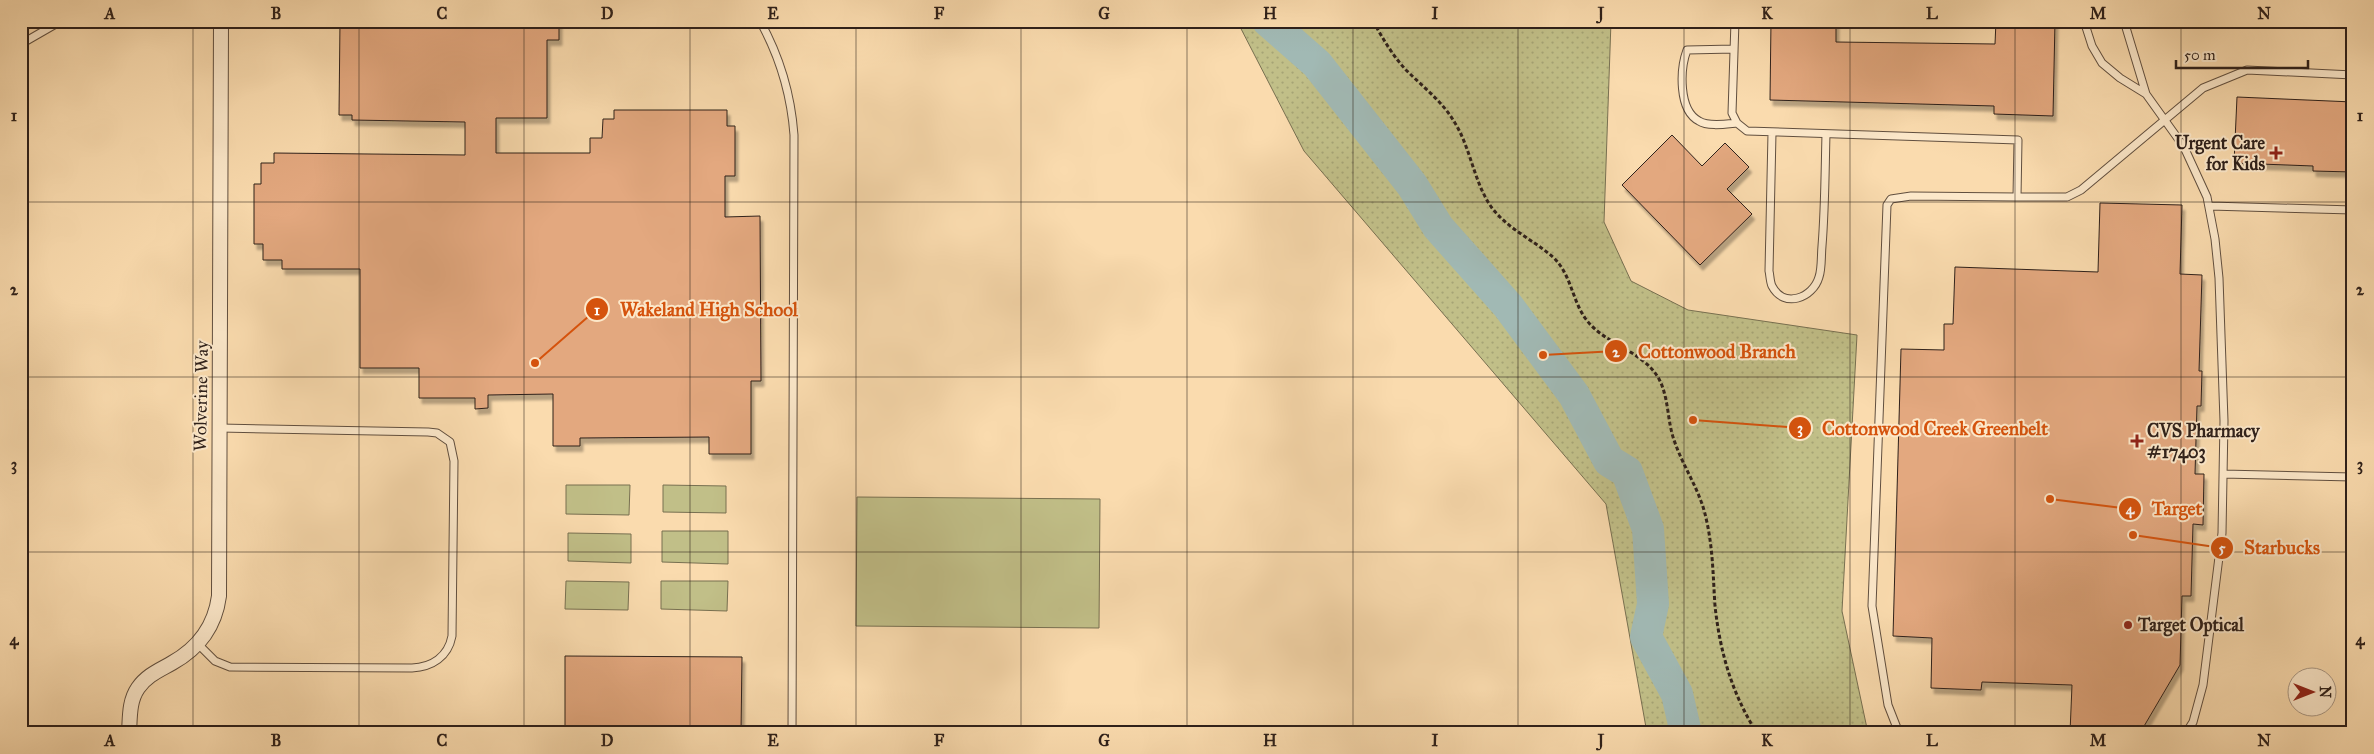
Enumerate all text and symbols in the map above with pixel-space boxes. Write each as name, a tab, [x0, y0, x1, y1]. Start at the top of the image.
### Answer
text: A	[104, 4, 116, 23]
text: B	[271, 4, 281, 23]
text: C	[437, 4, 448, 23]
text: D	[601, 4, 614, 23]
text: E	[767, 4, 779, 23]
text: F	[934, 4, 945, 23]
text: G	[1098, 4, 1110, 23]
text: H	[1263, 4, 1277, 23]
text: I	[1432, 4, 1439, 23]
text: J	[1596, 4, 1605, 24]
text: K	[1761, 4, 1773, 23]
text: L	[1926, 4, 1938, 23]
text: M	[2090, 4, 2107, 23]
text: N	[2257, 4, 2271, 23]
scale bar	[2176, 38, 2309, 70]
text: 50 m	[2184, 46, 2216, 64]
text: 1	[11, 106, 18, 125]
text: 1	[2357, 106, 2364, 125]
place label: Urgent Care for Kids	[2175, 132, 2266, 175]
marker: Urgent Care for Kids	[2269, 146, 2283, 160]
text: 2	[10, 280, 19, 299]
text: 2	[2356, 280, 2365, 299]
callout: Wakeland High School	[585, 292, 808, 326]
text: Wakeland High School	[620, 298, 799, 322]
text: 1	[594, 301, 600, 319]
callout: Cottonwood Branch	[1603, 334, 1806, 368]
street label: Wolverine Way	[189, 340, 213, 452]
text: Cottonwood Branch	[1638, 340, 1796, 363]
text: 2	[1612, 343, 1620, 361]
callout: Cottonwood Creek Greenbelt	[1787, 411, 2058, 445]
text: Cottonwood Creek Greenbelt	[1822, 417, 2048, 440]
text: 3	[1797, 419, 1803, 438]
place label: CVS Pharmacy #17403	[2147, 420, 2261, 464]
marker: CVS Pharmacy #17403	[2131, 435, 2143, 447]
text: 3	[11, 455, 17, 475]
text: 3	[2357, 455, 2363, 475]
callout: Target	[2117, 492, 2213, 526]
text: Target	[2151, 497, 2203, 521]
text: 4	[2126, 500, 2135, 519]
callout: Starbucks	[2209, 531, 2330, 565]
text: Starbucks	[2244, 536, 2320, 559]
text: 5	[2219, 539, 2226, 557]
place label: Target Optical	[2137, 614, 2245, 637]
marker: Target Optical	[2122, 619, 2134, 631]
text: 4	[10, 630, 20, 650]
text: 4	[2356, 630, 2366, 650]
north arrow	[2286, 666, 2336, 716]
text: N	[2316, 686, 2333, 698]
text: A	[104, 731, 116, 750]
text: B	[271, 731, 281, 750]
text: C	[437, 731, 448, 750]
text: D	[601, 731, 614, 750]
text: E	[767, 731, 779, 750]
text: F	[934, 731, 945, 750]
text: G	[1098, 731, 1110, 750]
text: H	[1263, 731, 1277, 750]
text: I	[1432, 731, 1439, 750]
text: J	[1596, 731, 1605, 751]
text: K	[1761, 731, 1773, 750]
text: L	[1926, 731, 1938, 750]
text: M	[2090, 731, 2107, 750]
text: N	[2257, 731, 2271, 750]

